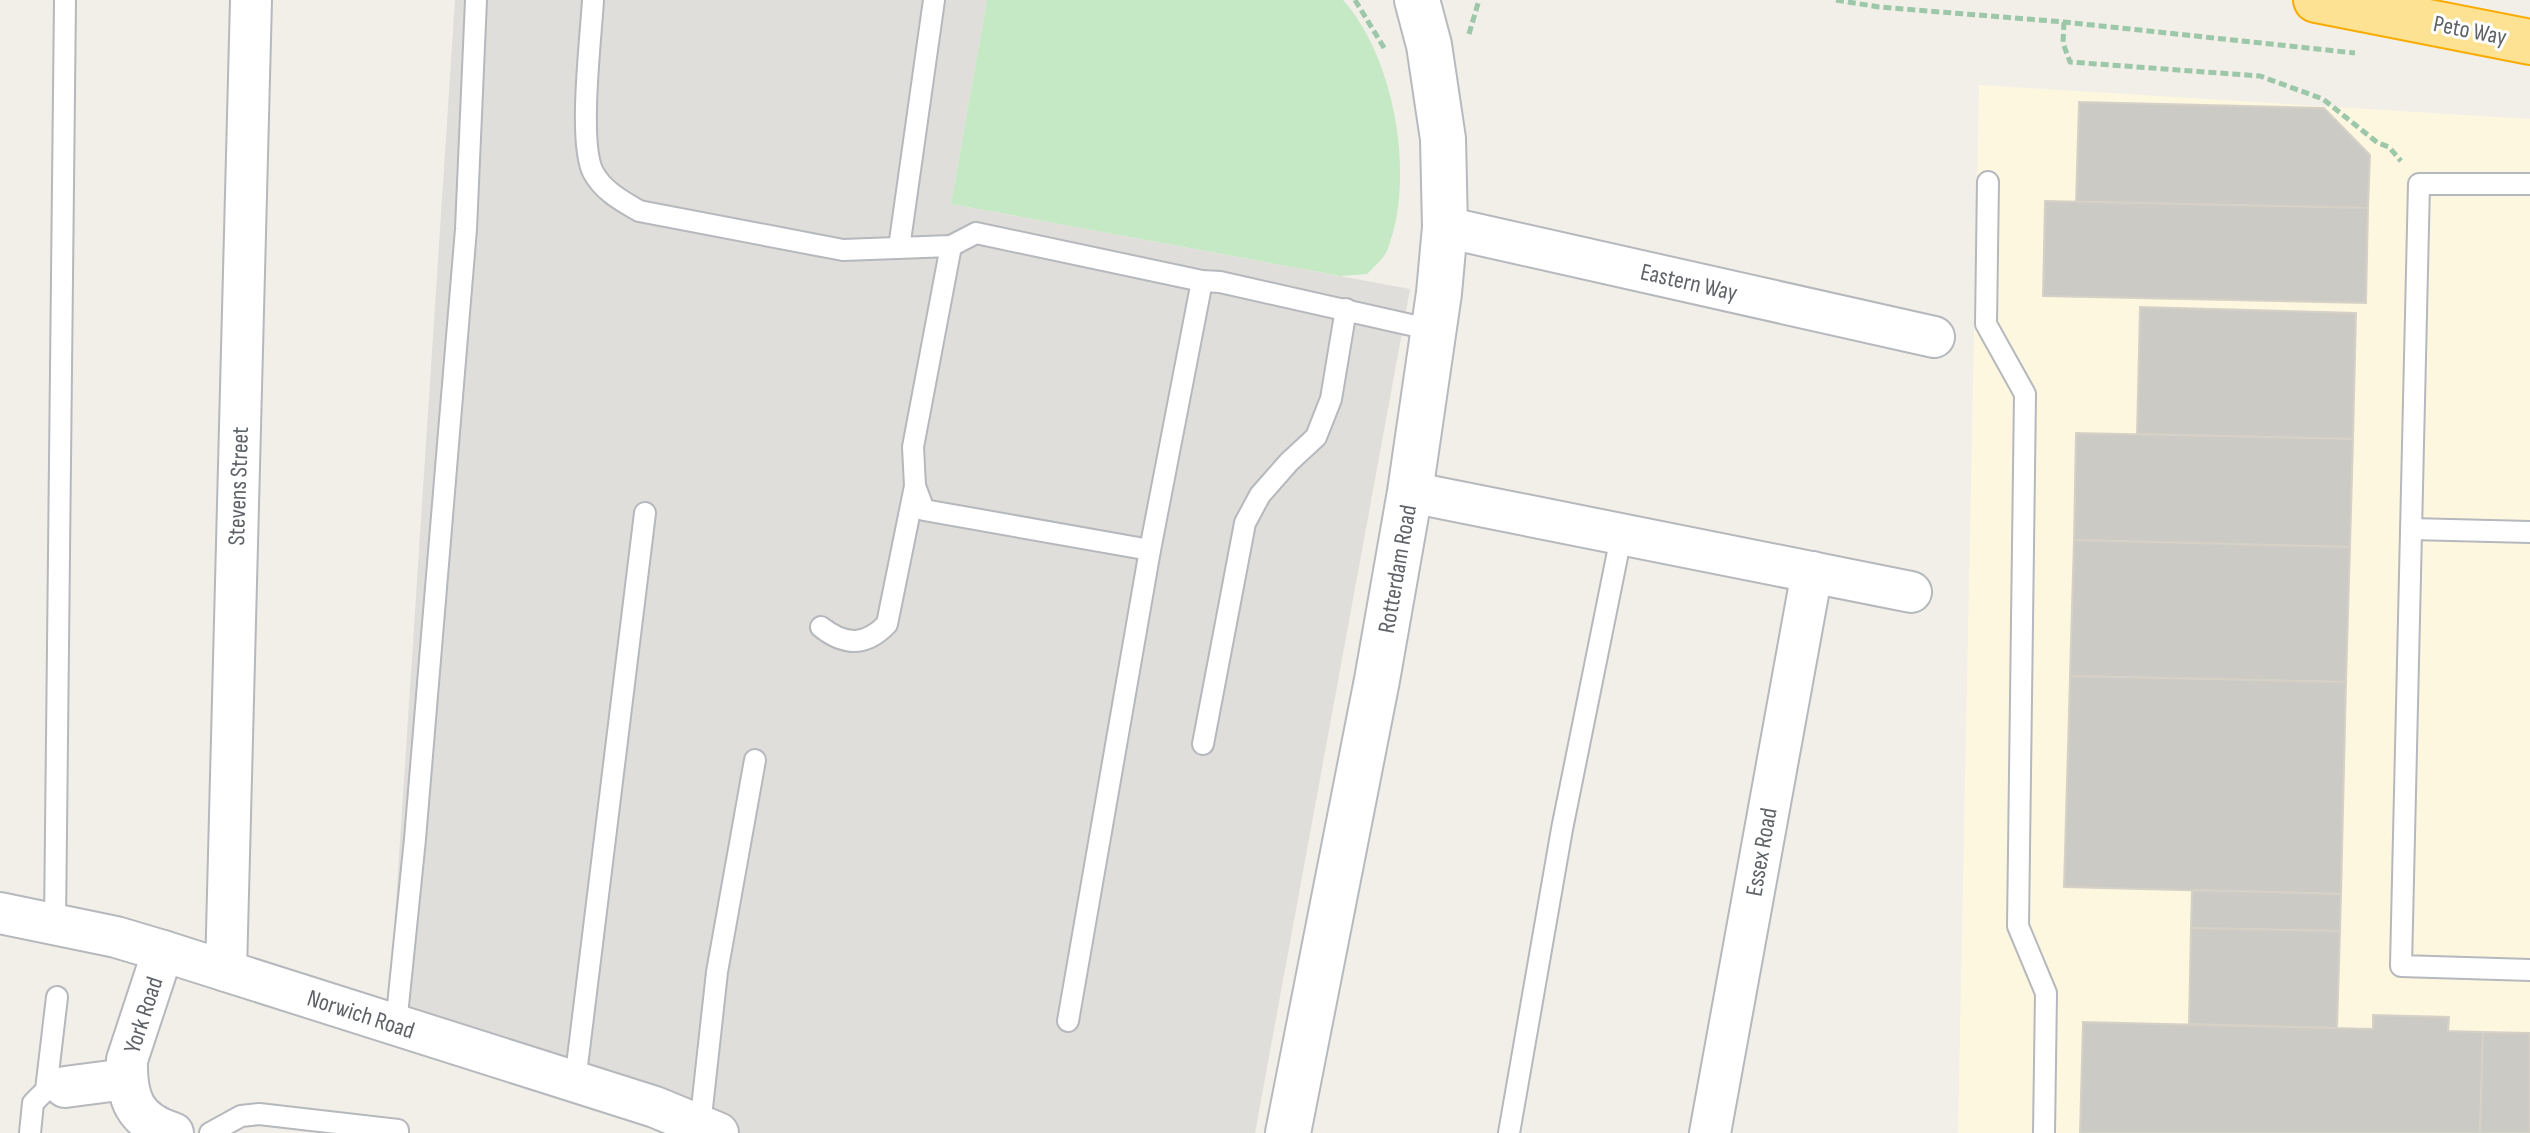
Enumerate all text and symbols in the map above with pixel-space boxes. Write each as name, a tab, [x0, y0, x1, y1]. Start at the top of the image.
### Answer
street label: Peto Way	[2431, 9, 2509, 52]
street label: Eastern Way	[1638, 257, 1740, 308]
street label: Stevens Street	[222, 426, 255, 546]
street label: Rotterdam Road	[1372, 503, 1423, 636]
street label: Essex Road	[1739, 806, 1784, 898]
street label: York Road	[118, 973, 169, 1057]
street label: Norwich Road	[304, 984, 418, 1045]

